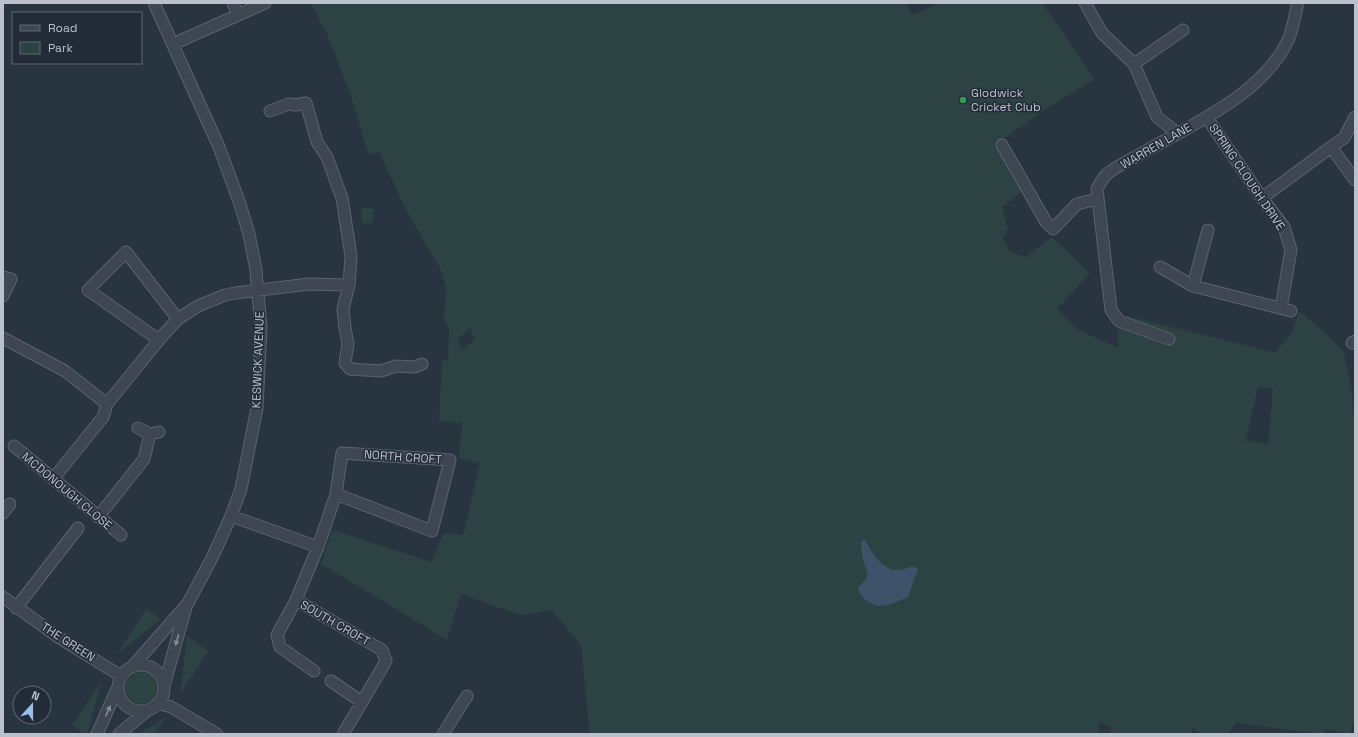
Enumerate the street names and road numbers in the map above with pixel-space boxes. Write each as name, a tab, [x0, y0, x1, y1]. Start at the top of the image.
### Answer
street label: WARREN LANE	[1118, 119, 1195, 173]
street label: SPRING CLOUGH DRIVE	[1205, 120, 1289, 234]
street label: KESWICK AVENUE	[248, 311, 268, 409]
street label: NORTH CROFT	[363, 446, 443, 468]
street label: MCDONOUGH CLOSE	[19, 449, 116, 534]
street label: SOUTH CROFT	[297, 597, 373, 649]
street label: THE GREEN	[38, 618, 98, 666]

